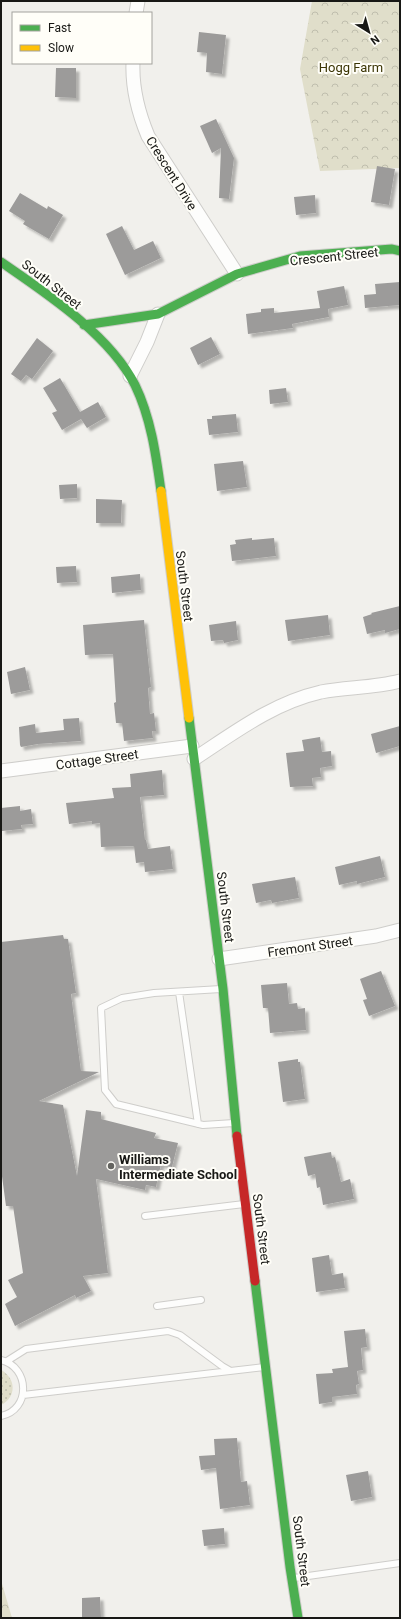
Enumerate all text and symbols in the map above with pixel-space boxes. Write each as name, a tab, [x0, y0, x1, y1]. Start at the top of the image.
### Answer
legend	[12, 12, 152, 64]
north arrow	[349, 12, 389, 52]
text: Fast	[48, 21, 71, 35]
text: N	[368, 32, 382, 47]
text: Slow	[48, 41, 74, 55]
park label: Hogg Farm	[319, 60, 383, 75]
street label: Crescent Drive	[143, 134, 200, 213]
street label: Crescent Street	[289, 244, 379, 269]
street label: South Street	[19, 257, 84, 312]
street label: South Street	[173, 550, 196, 622]
street label: Cottage Street	[55, 746, 139, 773]
street label: South Street	[214, 871, 237, 943]
street label: Fremont Street	[266, 933, 354, 960]
place label: Williams Intermediate School	[119, 1152, 237, 1182]
marker: Williams Intermediate School	[106, 1161, 116, 1171]
street label: South Street	[250, 1193, 273, 1265]
street label: South Street	[290, 1515, 313, 1587]

